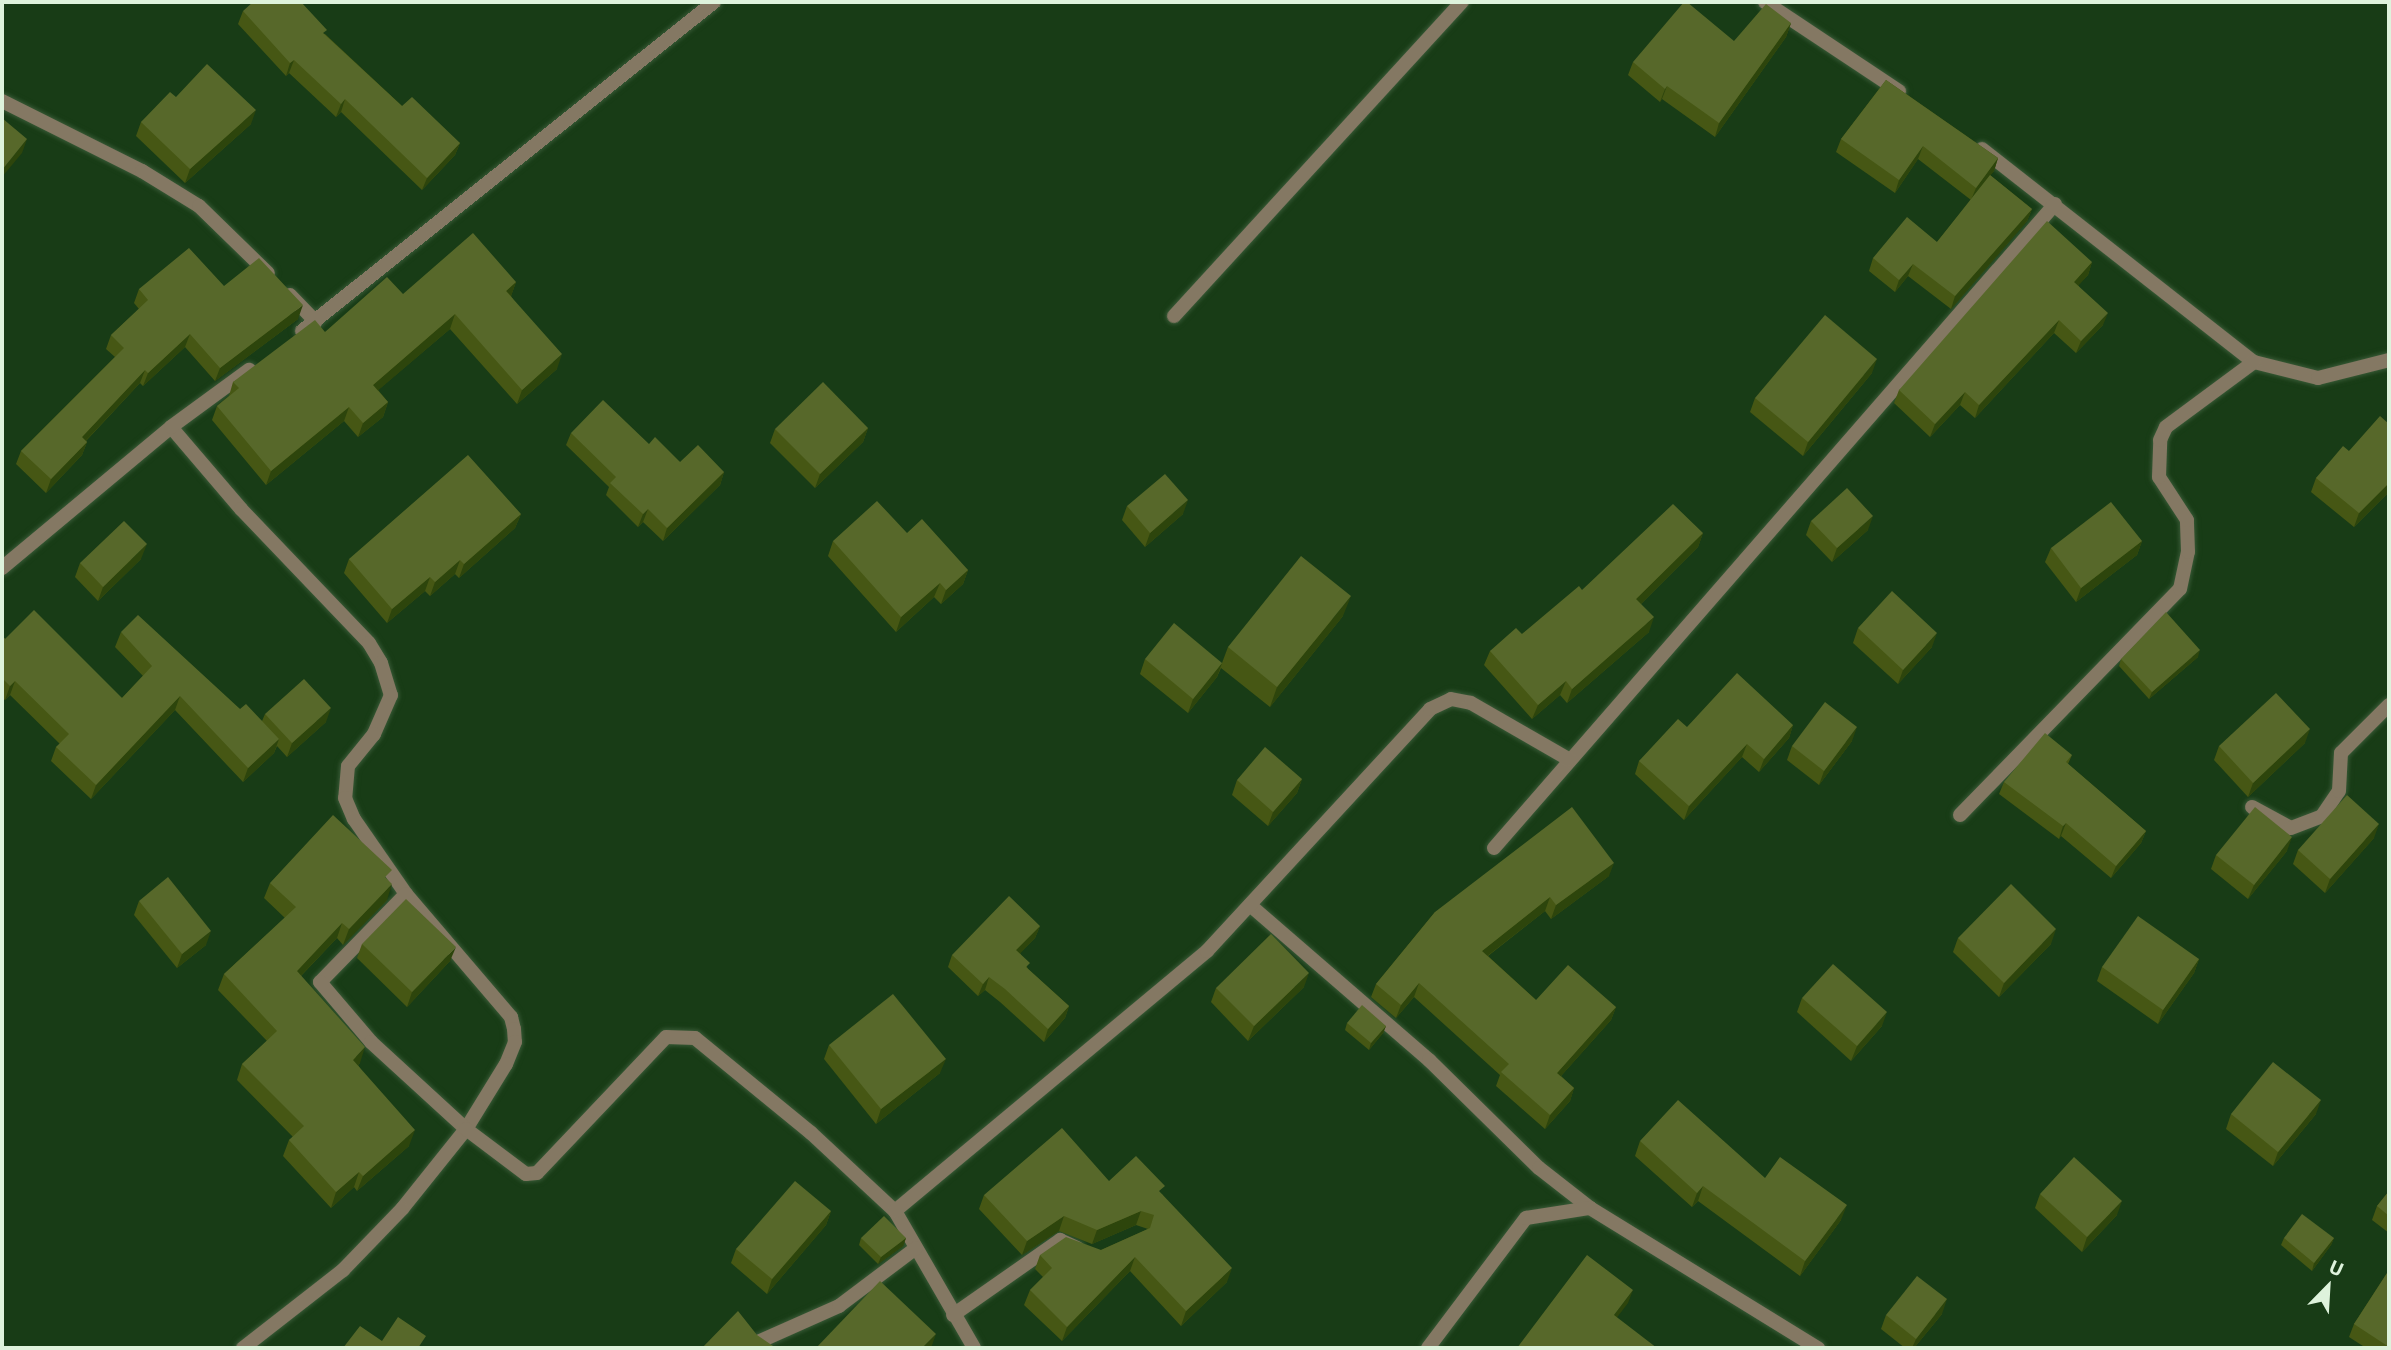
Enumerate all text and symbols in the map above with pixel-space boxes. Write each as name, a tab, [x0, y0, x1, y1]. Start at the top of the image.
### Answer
north arrow	[2293, 1252, 2363, 1322]
text: U	[2326, 1254, 2347, 1281]

